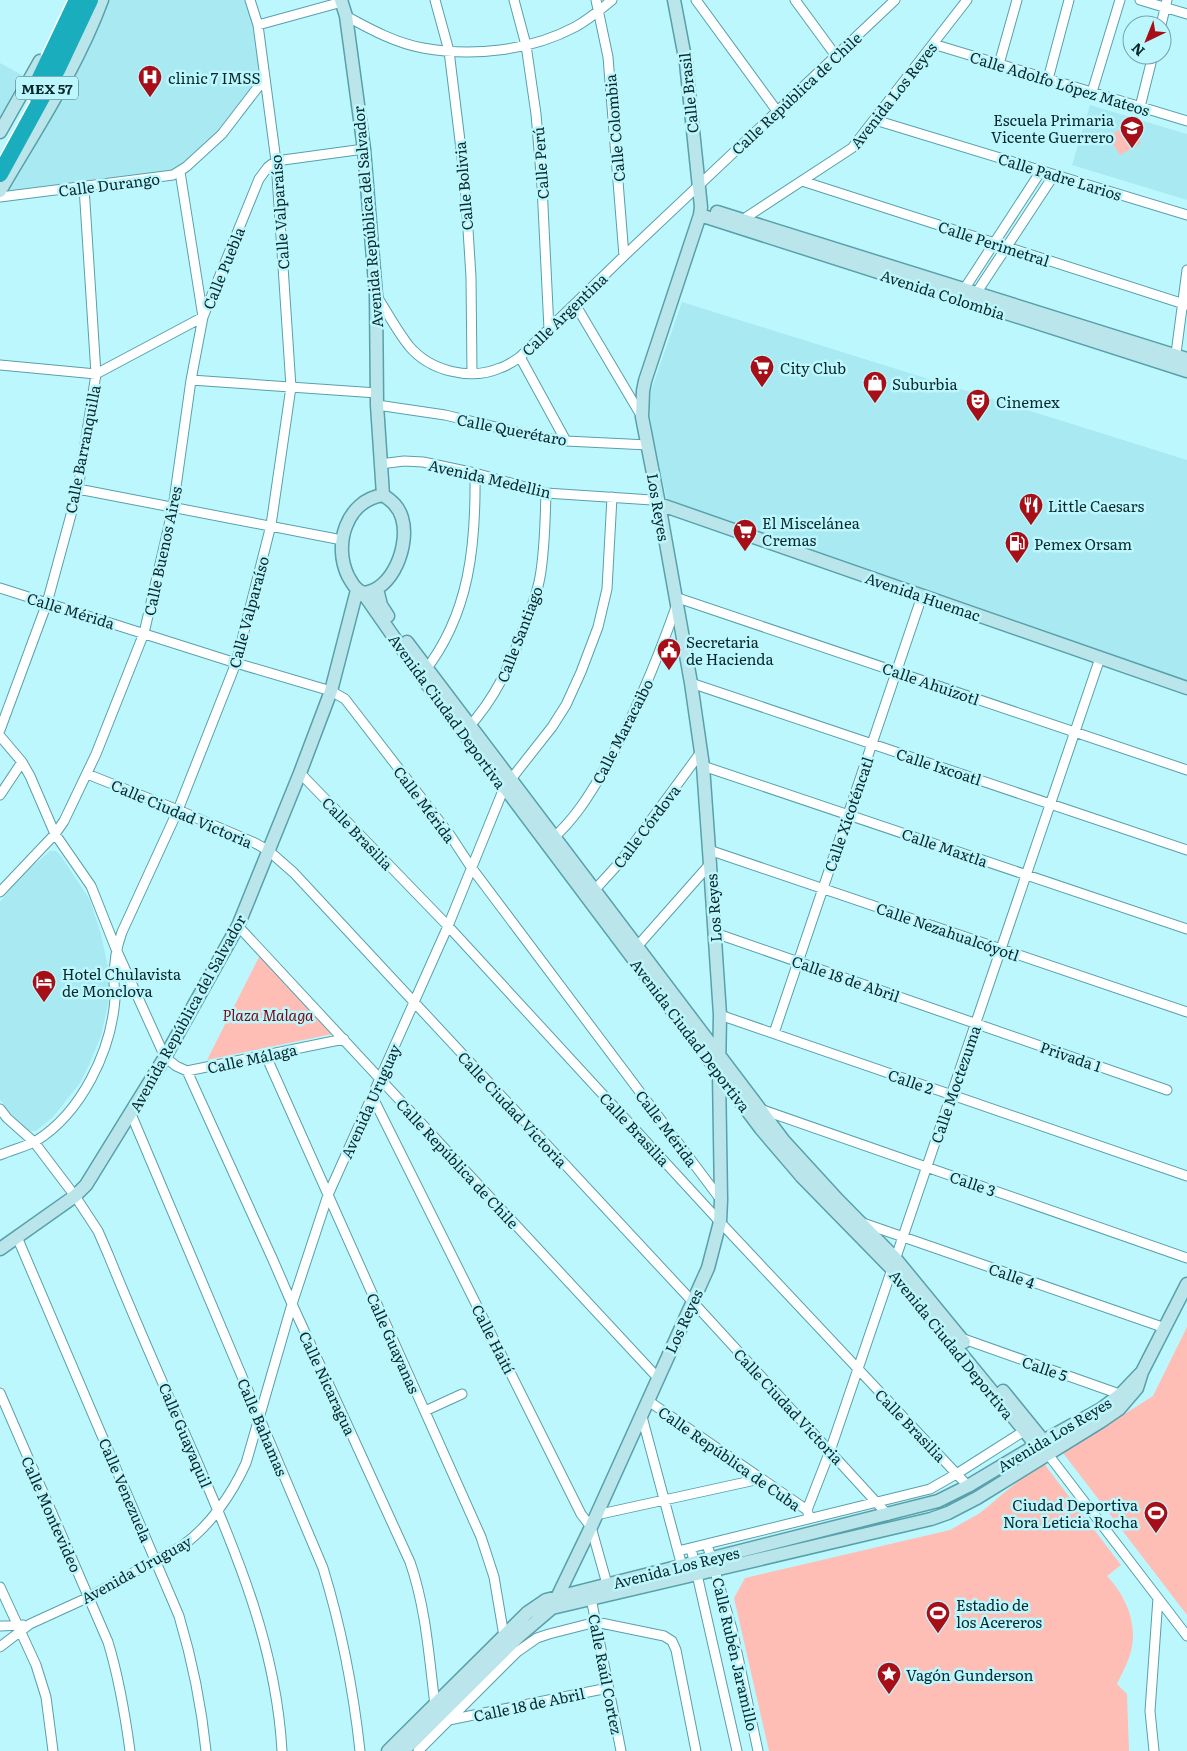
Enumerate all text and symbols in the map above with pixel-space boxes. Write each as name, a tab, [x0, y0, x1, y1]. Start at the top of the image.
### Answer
north arrow	[1122, 15, 1172, 65]
street label: Calle República de Chile	[726, 26, 866, 160]
street label: Avenida Los Reyes	[844, 37, 942, 153]
text: N	[1126, 39, 1149, 62]
street label: Calle Adolfo López Mateos	[967, 45, 1153, 121]
street label: Calle Brasil	[672, 52, 704, 134]
hospital icon: clinic 7 IMSS	[137, 64, 163, 98]
place label: clinic 7 IMSS	[168, 66, 261, 89]
street label: Calle Colombia	[598, 72, 630, 183]
road number: MEX 57	[16, 76, 78, 100]
street label: Avenida República del Salvador	[346, 105, 388, 329]
place label: Escuela Primaria Vicente Guerrero	[991, 108, 1115, 148]
school or university icon: Escuela Primaria Vicente Guerrero	[1119, 115, 1145, 149]
street label: Calle Perú	[526, 126, 554, 200]
street label: Calle Bolivia	[448, 140, 478, 231]
street label: Calle Padre Larios	[995, 146, 1125, 206]
street label: Calle Valparaíso	[263, 154, 294, 270]
street label: Calle Durango	[57, 166, 161, 202]
street label: Calle Perimetral	[935, 214, 1053, 272]
street label: Calle Puebla	[196, 223, 250, 313]
street label: Avenida Colombia	[878, 263, 1009, 325]
street label: Calle Argentina	[516, 266, 613, 361]
supermarket icon: City Club	[749, 354, 775, 388]
place label: City Club	[780, 356, 846, 379]
shop icon: Suburbia	[862, 370, 888, 404]
place label: Suburbia	[892, 372, 958, 395]
street label: Calle Barranquilla	[58, 382, 106, 515]
theatre icon: Cinemex	[965, 388, 991, 422]
place label: Cinemex	[996, 390, 1060, 413]
street label: Calle Querétaro	[455, 407, 569, 451]
street label: Avenida Medellin	[426, 453, 554, 503]
street label: Los Reyes	[642, 471, 676, 543]
street label: Calle Buenos Aires	[137, 484, 187, 618]
restaurant icon: Little Caesars	[1018, 492, 1044, 526]
place label: Little Caesars	[1048, 494, 1145, 517]
place label: El Miscelánea Cremas	[762, 511, 861, 551]
supermarket icon: El Miscelánea Cremas	[732, 518, 758, 552]
fuel station icon: Pemex Orsam	[1004, 530, 1030, 564]
place label: Pemex Orsam	[1034, 532, 1133, 555]
street label: Calle Valparaíso	[222, 553, 274, 671]
street label: Avenida Huemac	[862, 566, 984, 627]
street label: Calle Santiago	[490, 582, 548, 685]
street label: Calle Mérida	[24, 586, 119, 635]
street label: Avenida Ciudad Deportiva	[384, 629, 513, 794]
place label: Secretaria de Hacienda	[686, 630, 775, 670]
public building icon: Secretaria de Hacienda	[656, 637, 682, 671]
street label: Calle Ahuízotl	[879, 656, 983, 710]
street label: Calle Maracaibo	[586, 674, 658, 787]
street label: Calle Ixcoatl	[893, 741, 985, 791]
street label: Calle Xicoténcatl	[818, 753, 878, 875]
street label: Calle Mérida	[388, 761, 462, 848]
street label: Calle Ciudad Victoria	[108, 773, 257, 854]
street label: Calle Córdova	[607, 779, 686, 873]
street label: Calle Brasilia	[317, 791, 400, 875]
street label: Calle Maxtla	[899, 822, 992, 873]
street label: Los Reyes	[699, 873, 727, 943]
street label: Calle Nezahualcóyotl	[873, 896, 1023, 966]
street label: Avenida República del Salvador	[123, 910, 251, 1116]
street label: Calle 18 de Abril	[789, 949, 903, 1007]
street label: Avenida Ciudad Deportiva	[626, 953, 757, 1117]
place label: Hotel Chulavista de Monclova	[62, 962, 182, 1002]
hotel icon: Hotel Chulavista de Monclova	[31, 969, 57, 1003]
park label: Plaza Malaga	[222, 1003, 314, 1026]
street label: Calle Moctezuma	[924, 1021, 986, 1146]
street label: Privada 1	[1037, 1035, 1105, 1077]
street label: Calle Málaga	[205, 1037, 300, 1079]
street label: Avenida Uruguay	[334, 1040, 406, 1162]
street label: Calle Ciudad Victoria	[453, 1046, 574, 1173]
street label: Calle 2	[885, 1063, 937, 1100]
street label: Calle Mérida	[630, 1085, 704, 1172]
street label: Calle Brasilia	[595, 1087, 676, 1172]
street label: Calle República de Chile	[391, 1093, 525, 1233]
street label: Calle 3	[947, 1164, 999, 1202]
street label: Calle 4	[986, 1256, 1038, 1294]
street label: Avenida Ciudad Deportiva	[884, 1264, 1020, 1425]
street label: Los Reyes	[658, 1285, 708, 1357]
street label: Calle Guayanas	[362, 1289, 427, 1397]
street label: Calle Haití	[467, 1300, 521, 1378]
street label: Calle Nicaragua	[294, 1327, 363, 1440]
street label: Calle Ciudad Victoria	[729, 1343, 850, 1470]
street label: Calle 5	[1019, 1350, 1071, 1387]
street label: Calle Bahamas	[232, 1375, 294, 1480]
street label: Calle Guayaquil	[154, 1379, 218, 1491]
street label: Calle Brasilia	[870, 1383, 953, 1467]
street label: Avenida Los Reyes	[993, 1391, 1116, 1477]
street label: Calle República de Cuba	[654, 1400, 807, 1517]
street label: Calle Venezuela	[94, 1434, 159, 1547]
street label: Calle Montevideo	[16, 1452, 88, 1576]
place label: Ciudad Deportiva Nora Leticia Rocha	[1003, 1493, 1139, 1533]
sports icon: Ciudad Deportiva Nora Leticia Rocha	[1143, 1500, 1169, 1534]
street label: Avenida Uruguay	[77, 1529, 196, 1609]
street label: Avenida Los Reyes	[610, 1540, 742, 1594]
street label: Calle Rubén Jaramillo	[707, 1575, 765, 1733]
place label: Estadio de los Acereros	[956, 1593, 1042, 1633]
sports icon: Estadio de los Acereros	[925, 1600, 951, 1634]
street label: Calle Raúl Cortez	[583, 1612, 629, 1736]
place icon: Vagón Gunderson	[876, 1661, 902, 1695]
place label: Vagón Gunderson	[906, 1663, 1034, 1686]
street label: Calle 18 de Abril	[471, 1681, 587, 1727]

